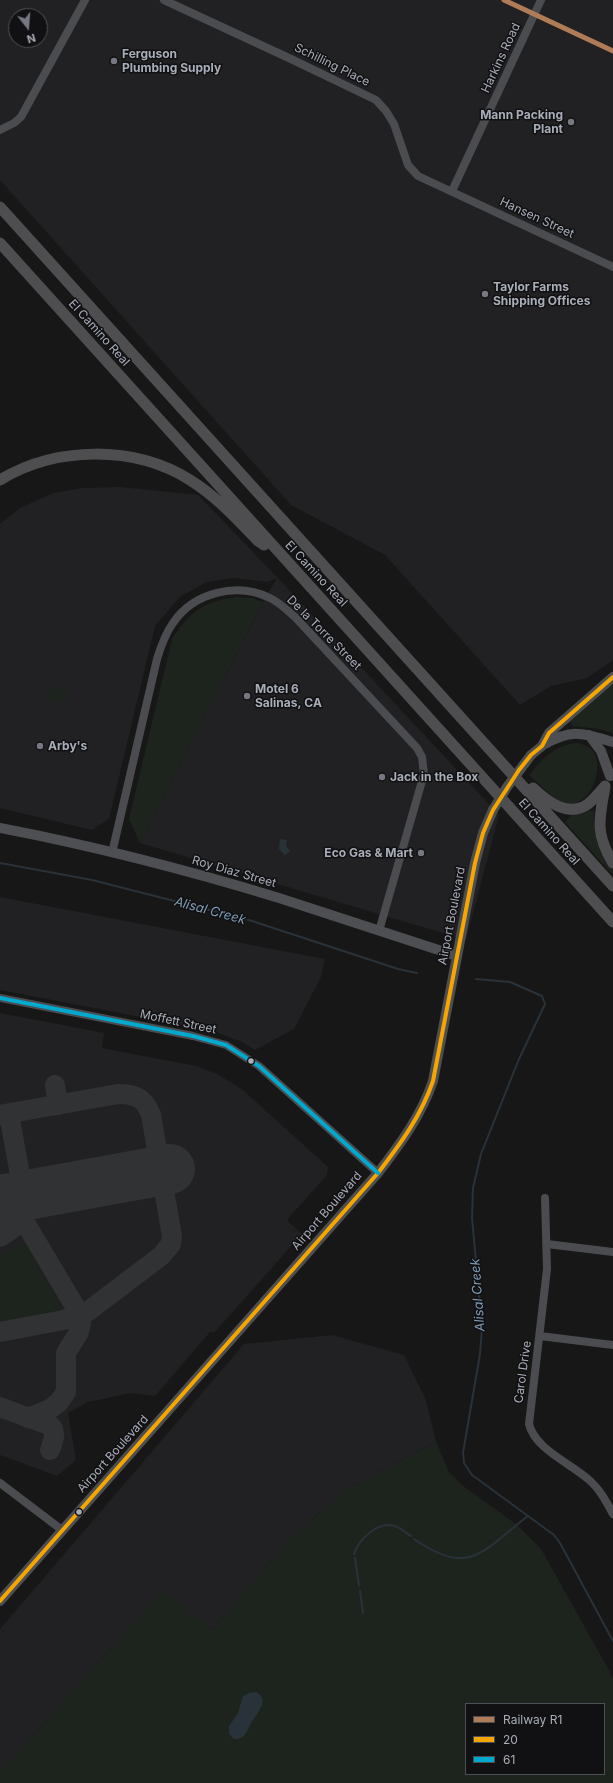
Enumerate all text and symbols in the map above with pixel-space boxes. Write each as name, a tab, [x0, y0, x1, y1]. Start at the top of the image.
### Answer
north arrow	[8, 8, 48, 48]
street label: Harkins Road	[479, 21, 523, 95]
text: N	[25, 31, 37, 46]
street label: Schilling Place	[292, 40, 372, 90]
place label: Ferguson Plumbing Supply	[122, 47, 221, 75]
marker: Ferguson Plumbing Supply	[109, 56, 119, 66]
place label: Mann Packing Plant	[480, 108, 563, 136]
marker: Mann Packing Plant	[566, 117, 576, 127]
street label: Hansen Street	[498, 194, 576, 242]
place label: Taylor Farms Shipping Offices	[493, 280, 590, 308]
marker: Taylor Farms Shipping Offices	[480, 289, 490, 299]
street label: El Camino Real	[65, 297, 133, 369]
street label: El Camino Real	[282, 538, 350, 610]
street label: De la Torre Street	[284, 593, 364, 673]
place label: Motel 6 Salinas, CA	[255, 682, 322, 710]
marker: Motel 6 Salinas, CA	[242, 691, 252, 701]
place label: Arby's	[48, 739, 87, 753]
marker: Arby's	[35, 741, 45, 751]
place label: Jack in the Box	[390, 770, 478, 784]
marker: Jack in the Box	[377, 772, 387, 782]
street label: El Camino Real	[515, 796, 583, 868]
place label: Eco Gas & Mart	[324, 846, 413, 860]
marker: Eco Gas & Mart	[416, 848, 426, 858]
street label: Roy Diaz Street	[190, 853, 278, 891]
street label: Airport Boulevard	[435, 866, 469, 966]
water label: Alisal Creek	[173, 894, 247, 928]
street label: Moffett Street	[138, 1007, 218, 1037]
unlabelled marker	[246, 1056, 256, 1066]
street label: Airport Boulevard	[289, 1169, 365, 1253]
water label: Alisal Creek	[468, 1258, 488, 1332]
street label: Carol Drive	[511, 1340, 535, 1404]
street label: Airport Boulevard	[74, 1412, 152, 1496]
unlabelled marker	[74, 1507, 84, 1517]
legend	[465, 1703, 605, 1775]
text: Railway R1	[503, 1712, 562, 1727]
text: 20	[503, 1732, 518, 1747]
text: 61	[503, 1752, 515, 1767]

